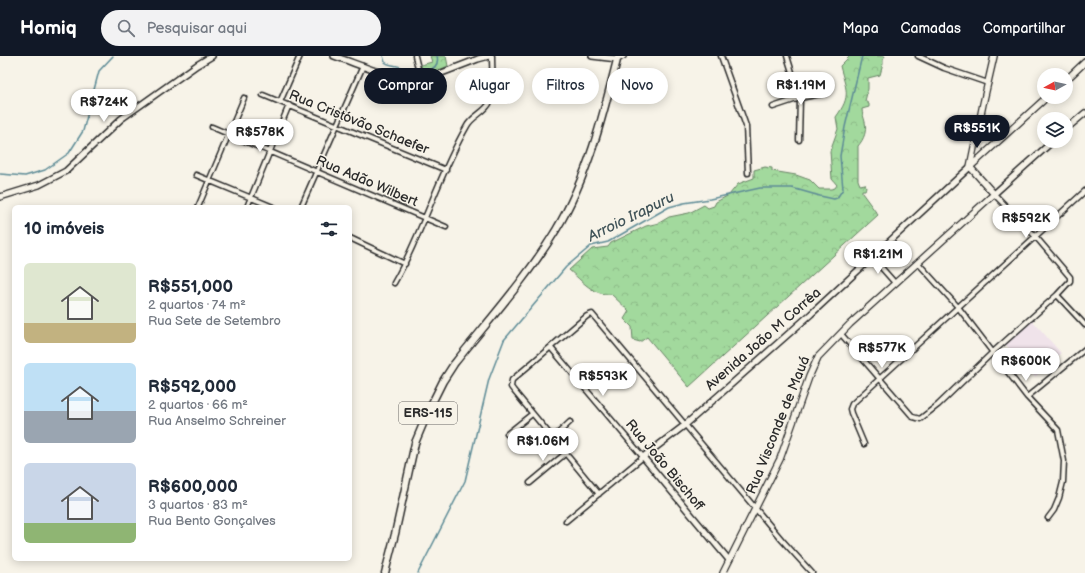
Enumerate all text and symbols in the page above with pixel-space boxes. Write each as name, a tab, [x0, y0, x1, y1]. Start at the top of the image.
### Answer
search box	[101, 10, 381, 46]
text: Homiq	[20, 17, 77, 40]
icon: search	[115, 17, 137, 39]
text: Pesquisar aqui	[147, 19, 247, 38]
text: Mapa	[843, 20, 879, 37]
text: Camadas	[901, 20, 961, 37]
text: Compartilhar	[983, 20, 1065, 37]
chip: Comprar	[364, 68, 447, 104]
chip: Alugar	[455, 68, 524, 104]
chip: Filtros	[532, 68, 599, 104]
chip: Novo	[607, 68, 668, 104]
north arrow	[1037, 68, 1073, 104]
map controls	[1037, 68, 1073, 148]
pin: R$1.19M	[764, 72, 838, 106]
text: R$1.19M	[776, 77, 826, 93]
street label: Rua Cristóvão Schaefer	[287, 86, 432, 158]
pin: R$724K	[71, 89, 137, 123]
text: R$724K	[80, 94, 128, 110]
button: layers	[1037, 112, 1073, 148]
pin: R$551K	[944, 115, 1010, 149]
pin: R$578K	[227, 119, 293, 153]
text: R$551K	[954, 120, 1000, 136]
text: R$578K	[236, 124, 284, 140]
street label: Rua Adão Wilbert	[313, 152, 421, 210]
water label: Arroio Irapuru	[584, 188, 678, 247]
pin: R$592K	[993, 205, 1059, 239]
text: R$592K	[1001, 210, 1051, 226]
icon: filters	[318, 218, 340, 240]
text: 10 imóveis	[24, 219, 104, 239]
pin: R$1.21M	[841, 241, 915, 275]
text: R$1.21M	[853, 246, 903, 262]
text: R$551,000	[148, 277, 233, 297]
icon: home	[56, 279, 104, 327]
street label: Avenida João M Corrêa	[702, 284, 824, 394]
text: 2 quartos · 74 m²	[148, 297, 246, 313]
text: Rua Sete de Setembro	[148, 313, 281, 329]
pin: R$577K	[849, 335, 915, 369]
text: R$577K	[858, 340, 906, 356]
pin: R$600K	[993, 348, 1059, 382]
text: R$600K	[1001, 353, 1051, 369]
street label: Rua Visconde de Mauá	[743, 354, 813, 496]
pin: R$593K	[570, 363, 636, 397]
text: R$593K	[578, 368, 628, 384]
text: R$592,000	[148, 377, 236, 397]
icon: home	[56, 379, 104, 427]
text: 2 quartos · 66 m²	[148, 397, 248, 413]
road number: ERS-115	[399, 402, 457, 424]
text: Rua Anselmo Schreiner	[148, 413, 286, 429]
street label: Rua João Bischoff	[622, 416, 708, 514]
pin: R$1.06M	[506, 428, 580, 462]
text: R$1.06M	[517, 433, 570, 449]
text: R$600,000	[148, 477, 238, 497]
icon: home	[56, 479, 104, 527]
text: 3 quartos · 83 m²	[148, 497, 248, 513]
text: Rua Bento Gonçalves	[148, 513, 276, 529]

